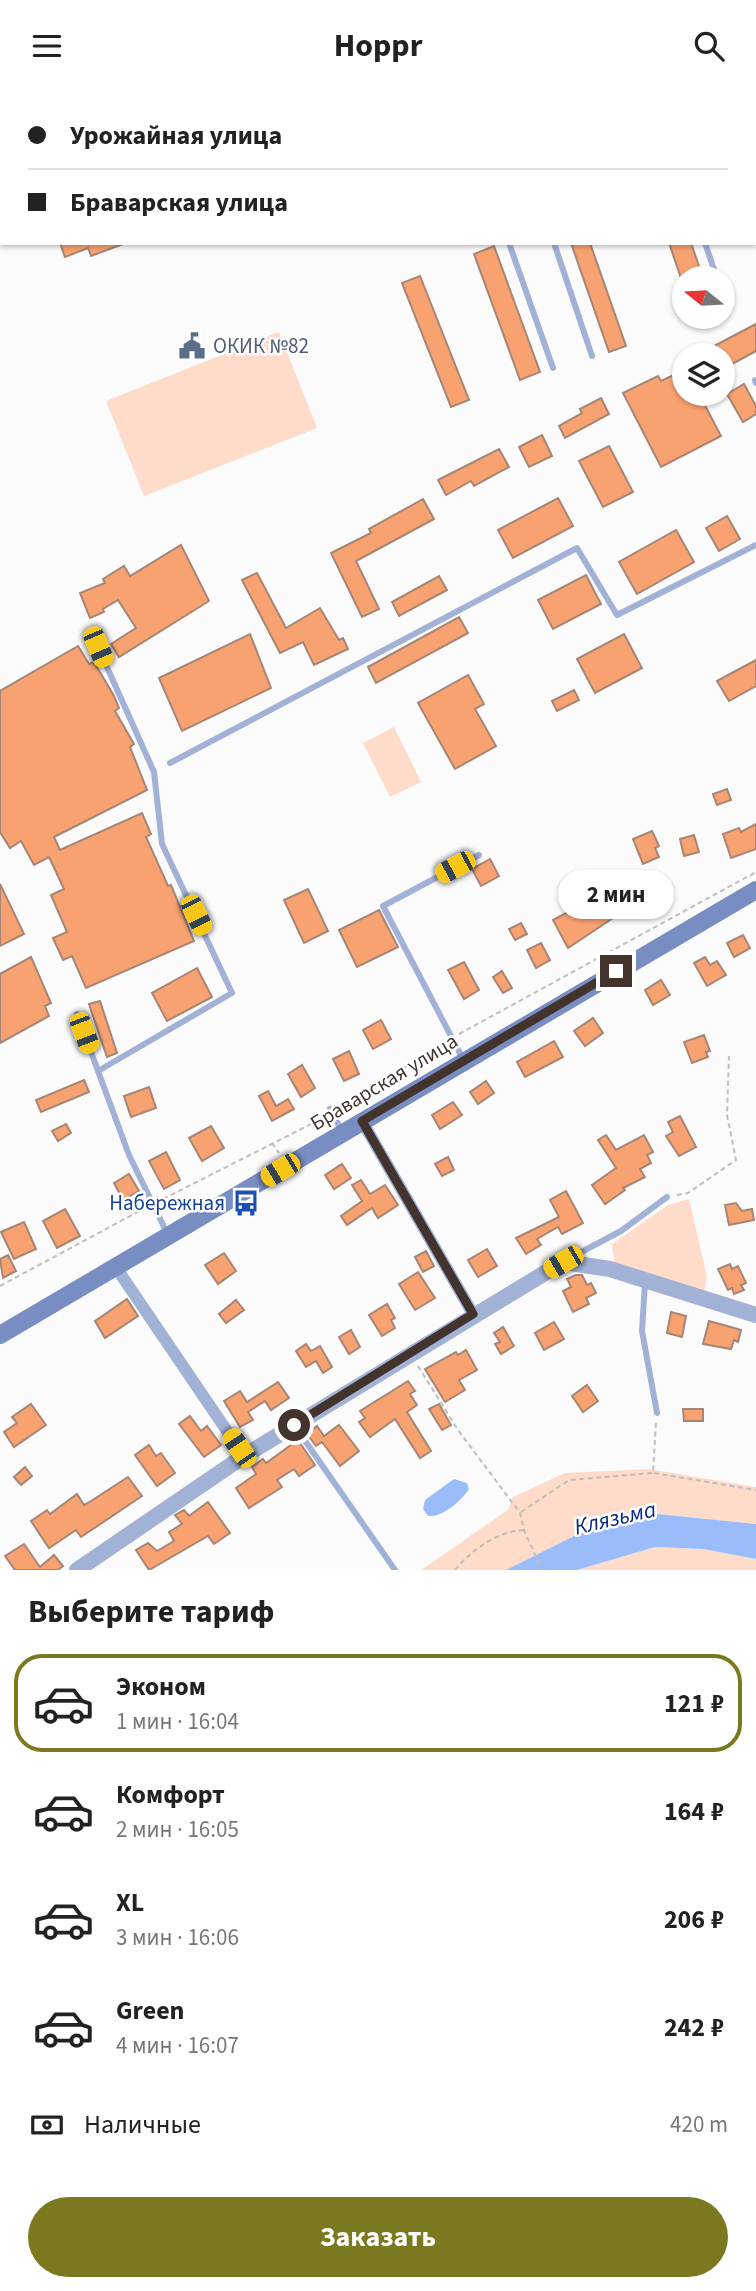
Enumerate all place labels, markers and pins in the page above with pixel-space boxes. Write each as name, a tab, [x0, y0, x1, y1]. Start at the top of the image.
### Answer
public building icon: ОКИК №82	[177, 331, 207, 361]
place label: ОКИК №82	[213, 331, 309, 361]
place label: Набережная	[109, 1188, 225, 1218]
bus stop icon: Набережная	[231, 1188, 261, 1218]

